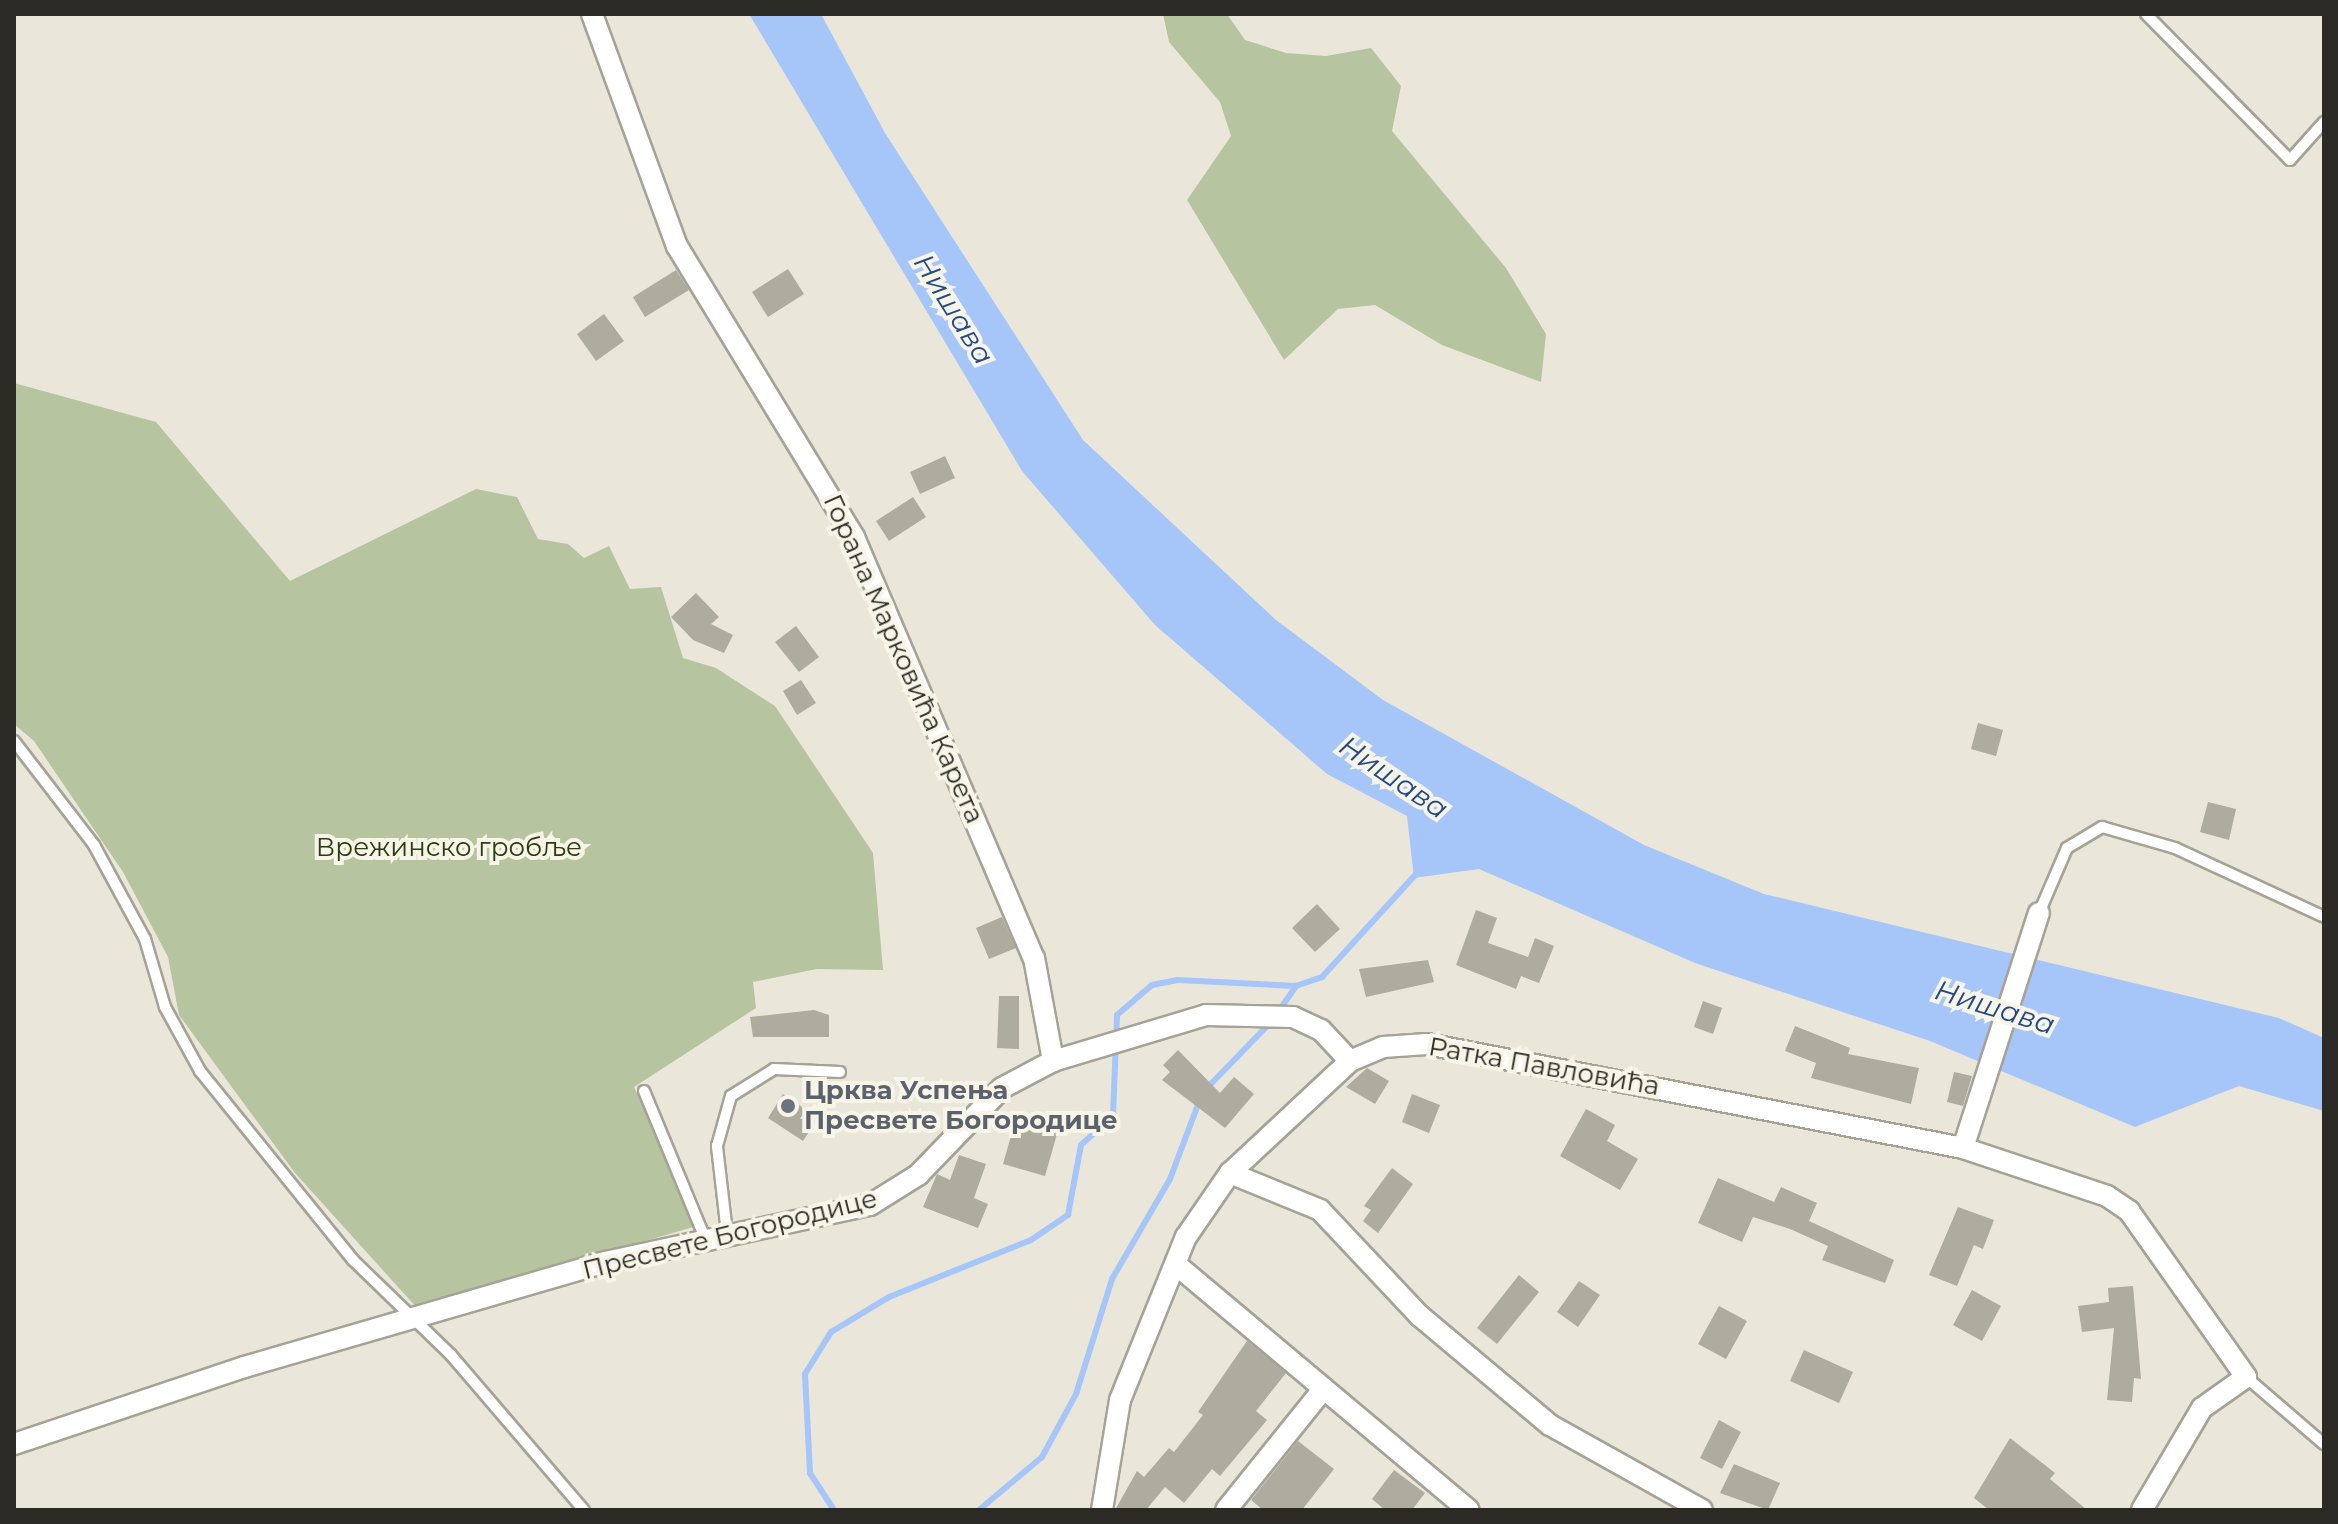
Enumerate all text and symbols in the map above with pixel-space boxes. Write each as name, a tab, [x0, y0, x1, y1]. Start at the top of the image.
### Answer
water label: Нишава	[907, 248, 1001, 370]
street label: Горана Марковића Карета	[816, 490, 990, 828]
water label: Нишава	[1333, 728, 1455, 826]
park label: Врежинско гробље	[316, 832, 582, 864]
water label: Нишава	[1931, 973, 2059, 1041]
street label: Ратка Павловића	[1426, 1031, 1662, 1103]
place label: Црква Успења Пресвете Богородице	[804, 1075, 1118, 1136]
marker: Црква Успења Пресвете Богородице	[779, 1097, 797, 1115]
street label: Пресвете Богородице	[579, 1183, 881, 1287]

